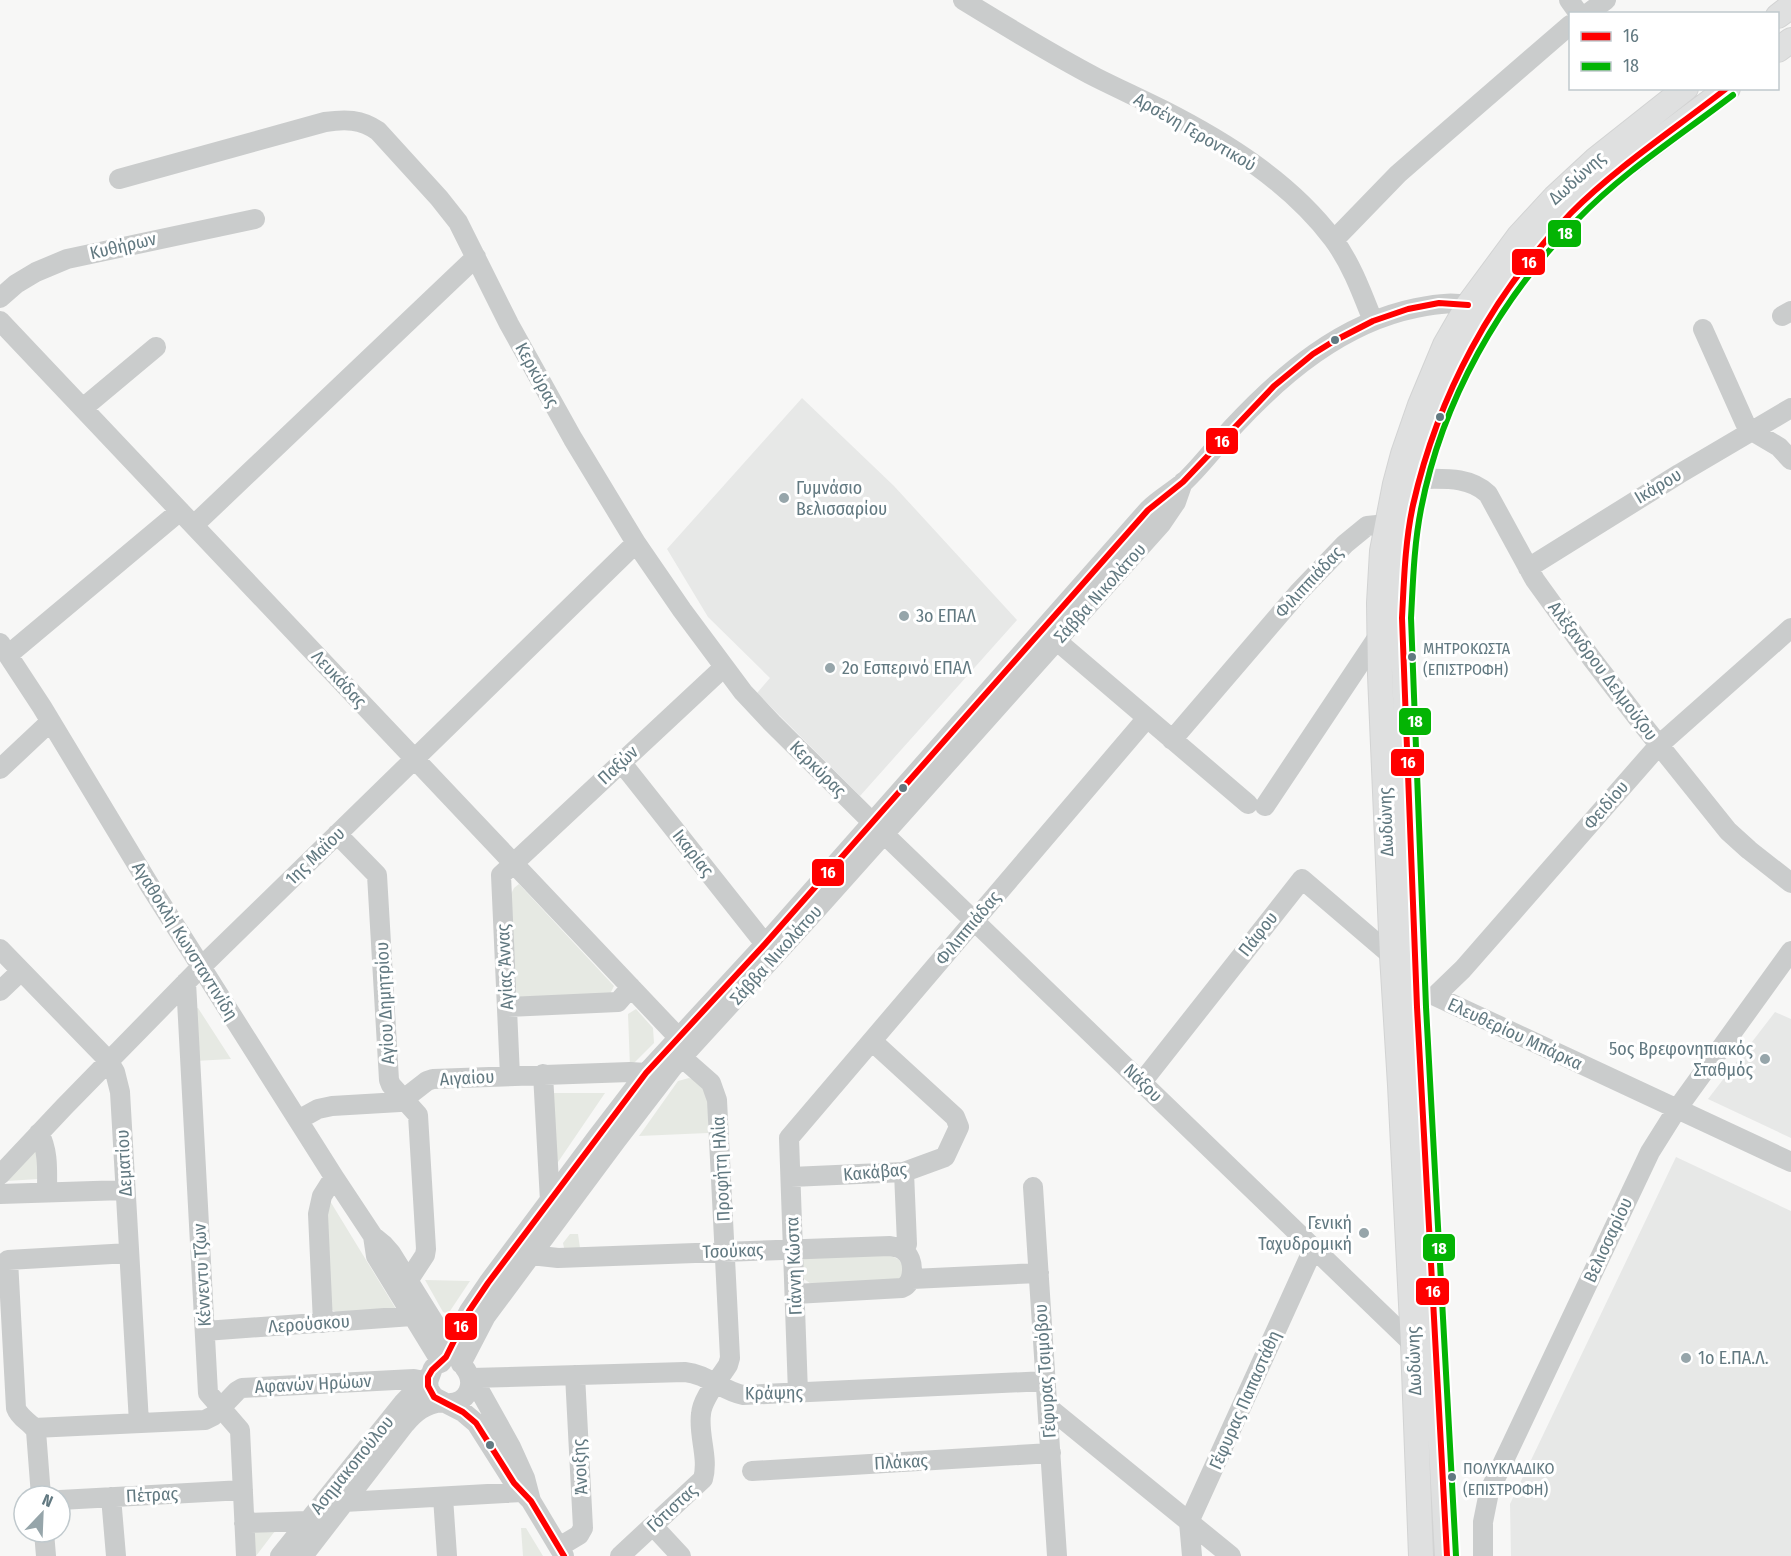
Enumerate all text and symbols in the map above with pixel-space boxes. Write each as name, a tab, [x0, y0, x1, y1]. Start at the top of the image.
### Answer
legend	[1569, 12, 1779, 90]
text: 16	[1623, 25, 1639, 47]
text: 18	[1623, 55, 1639, 77]
street label: Αρσένη Γεροντικού	[1130, 88, 1260, 176]
street label: Δωδώνης	[1544, 146, 1610, 209]
line badge: 18	[1547, 219, 1582, 248]
text: 18	[1557, 224, 1573, 243]
street label: Κυθήρων	[88, 228, 158, 264]
line badge: 16	[1511, 248, 1546, 276]
text: 16	[1521, 253, 1537, 272]
unlabelled marker	[1329, 334, 1341, 346]
street label: Κερκύρας	[510, 339, 564, 412]
unlabelled marker	[1434, 411, 1446, 423]
line badge: 16	[1205, 427, 1239, 455]
text: 16	[1214, 432, 1230, 451]
street label: Ικάρου	[1631, 463, 1685, 509]
place label: Γυμνάσιο Βελισσαρίου	[796, 477, 887, 520]
marker: Γυμνάσιο Βελισσαρίου	[777, 491, 791, 505]
street label: Σάββα Νικολάτου	[1049, 539, 1151, 647]
street label: Φιλιππιάδας	[1270, 541, 1348, 622]
street label: Αλέξανδρου Δελμούζου	[1544, 597, 1662, 745]
place label: 3ο ΕΠΑΛ	[916, 605, 977, 627]
marker: 3ο ΕΠΑΛ	[897, 609, 911, 623]
place label: ΜΗΤΡΟΚΩΣΤΑ (ΕΠΙΣΤΡΟΦΗ)	[1423, 639, 1511, 679]
street label: Λευκάδας	[307, 646, 371, 713]
marker: ΜΗΤΡΟΚΩΣΤΑ (ΕΠΙΣΤΡΟΦΗ)	[1406, 651, 1418, 663]
place label: 2ο Εσπερινό ΕΠΑΛ	[842, 657, 972, 679]
marker: 2ο Εσπερινό ΕΠΑΛ	[823, 661, 837, 675]
line badge: 18	[1398, 707, 1432, 736]
text: 18	[1407, 712, 1423, 731]
street label: Κερκύρας	[785, 736, 851, 802]
street label: Παξών	[593, 741, 643, 789]
line badge: 16	[1390, 748, 1425, 777]
text: 16	[1400, 753, 1416, 772]
street label: Φειδίου	[1579, 776, 1633, 834]
unlabelled marker	[897, 782, 909, 794]
street label: Δωδώνης	[1374, 787, 1398, 857]
street label: 1ης Μαΐου	[281, 822, 349, 890]
street label: Ικαρίας	[668, 825, 718, 881]
street label: Αγαθοκλή Κωνσταντινίδη	[127, 858, 243, 1024]
line badge: 16	[811, 858, 845, 887]
text: 16	[820, 863, 836, 882]
street label: Φιλιππιάδας	[931, 886, 1006, 969]
street label: Σάββα Νικολάτου	[725, 901, 827, 1009]
street label: Πάφου	[1234, 907, 1282, 961]
street label: Αγίας Άννας	[492, 923, 518, 1010]
street label: Αγίου Δημητρίου	[371, 941, 399, 1065]
street label: Ελευθερίου Μπάρκα	[1444, 993, 1586, 1075]
place label: 5ος Βρεφονηπιακός Σταθμός	[1609, 1038, 1753, 1081]
marker: 5ος Βρεφονηπιακός Σταθμός	[1758, 1052, 1772, 1066]
street label: Νάξου	[1119, 1059, 1167, 1107]
street label: Αιγαίου	[439, 1066, 495, 1090]
street label: Προφήτη Ηλία	[707, 1116, 735, 1222]
street label: Δεματίου	[111, 1129, 137, 1197]
street label: Κακάβας	[842, 1158, 908, 1186]
street label: Βελισσαρίου	[1579, 1194, 1637, 1286]
place label: Γενική Ταχυδρομική	[1258, 1212, 1352, 1255]
street label: Γιάννη Κώστα	[781, 1216, 807, 1316]
street label: Κέννεντυ Τζων	[188, 1223, 216, 1327]
marker: Γενική Ταχυδρομική	[1357, 1226, 1371, 1240]
line badge: 18	[1422, 1233, 1456, 1262]
street label: Τσούκας	[702, 1239, 764, 1263]
text: 18	[1431, 1239, 1447, 1258]
line badge: 16	[1415, 1277, 1450, 1306]
text: 16	[1425, 1282, 1441, 1301]
street label: Γέφυρας Τσιμόβου	[1029, 1303, 1061, 1439]
street label: Λερούσκου	[267, 1310, 351, 1338]
line badge: 16	[444, 1312, 478, 1341]
text: 16	[453, 1317, 469, 1336]
street label: Δωδώνης	[1402, 1326, 1426, 1396]
street label: Γέφυρας Παπαστάθη	[1204, 1327, 1286, 1473]
place label: 1ο Ε.ΠΑ.Λ.	[1698, 1347, 1769, 1369]
marker: 1ο Ε.ΠΑ.Λ.	[1679, 1351, 1693, 1365]
street label: Αφανών Ηρώων	[254, 1370, 372, 1398]
street label: Κράψης	[745, 1381, 804, 1405]
street label: Ασημακοπούλου	[306, 1411, 398, 1519]
street label: Άνοιξης	[568, 1438, 592, 1496]
unlabelled marker	[484, 1439, 496, 1451]
street label: Πλάκας	[874, 1450, 929, 1474]
place label: ΠΟΛΥΚΛΑΔΙΚΟ (ΕΠΙΣΤΡΟΦΗ)	[1463, 1459, 1554, 1499]
marker: ΠΟΛΥΚΛΑΔΙΚΟ (ΕΠΙΣΤΡΟΦΗ)	[1446, 1471, 1458, 1483]
street label: Γότιστας	[642, 1479, 702, 1537]
street label: Πέτρας	[125, 1483, 179, 1507]
north arrow	[12, 1484, 72, 1544]
text: N	[40, 1490, 56, 1511]

